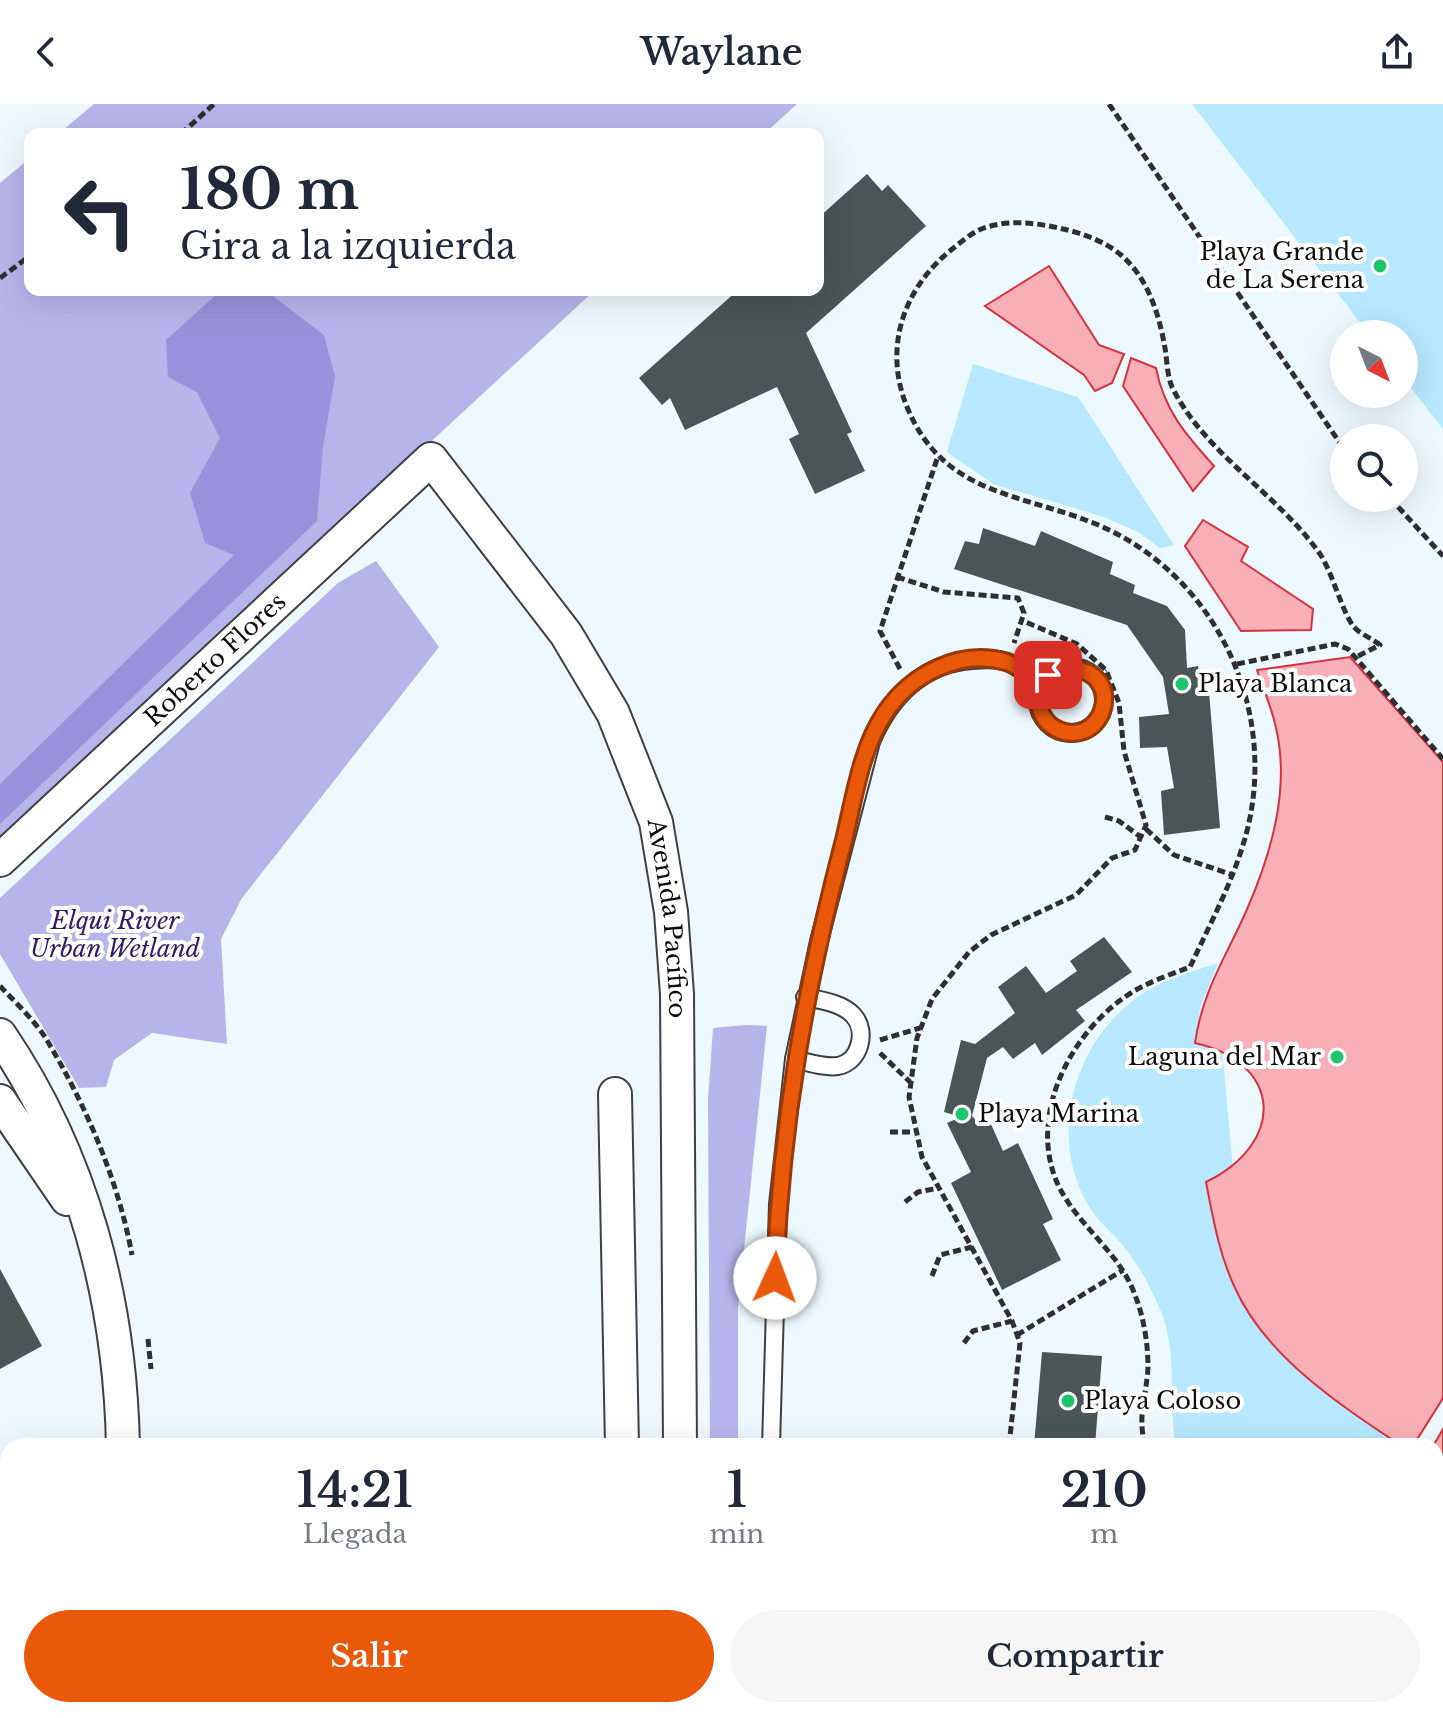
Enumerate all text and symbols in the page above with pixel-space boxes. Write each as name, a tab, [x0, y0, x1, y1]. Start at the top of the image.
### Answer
icon: back	[24, 30, 68, 74]
text: Waylane	[640, 30, 803, 75]
icon: share	[1375, 30, 1419, 74]
text: 180 m	[180, 155, 359, 224]
icon: left	[48, 160, 152, 264]
text: Gira a la izquierda	[180, 224, 516, 269]
place label: Playa Grande de La Serena	[1200, 237, 1365, 294]
marker: Playa Grande de La Serena	[1371, 257, 1389, 275]
north arrow	[1330, 320, 1418, 408]
map controls	[1330, 320, 1418, 512]
button: search	[1330, 424, 1418, 512]
street label: Roberto Flores	[138, 587, 292, 732]
pin	[1014, 641, 1082, 709]
icon: arrive	[1026, 653, 1070, 697]
place label: Playa Blanca	[1198, 669, 1353, 698]
marker: Playa Blanca	[1173, 675, 1191, 693]
street label: Avenida Pacífico	[642, 815, 692, 1018]
park label: Elqui River Urban Wetland	[30, 906, 201, 963]
place label: Laguna del Mar	[1128, 1042, 1322, 1071]
marker: Laguna del Mar	[1328, 1048, 1346, 1066]
place label: Playa Marina	[978, 1099, 1140, 1128]
marker: Playa Marina	[953, 1105, 971, 1123]
position arrow	[733, 1236, 817, 1320]
place label: Playa Coloso	[1084, 1386, 1241, 1415]
marker: Playa Coloso	[1059, 1392, 1077, 1410]
text: 14:21	[296, 1460, 413, 1520]
text: 1	[726, 1460, 747, 1520]
text: 210	[1060, 1460, 1148, 1520]
text: Llegada	[303, 1518, 407, 1550]
text: min	[710, 1518, 764, 1550]
text: m	[1090, 1518, 1118, 1550]
button: Salir	[24, 1610, 714, 1702]
button: Compartir	[730, 1610, 1420, 1702]

